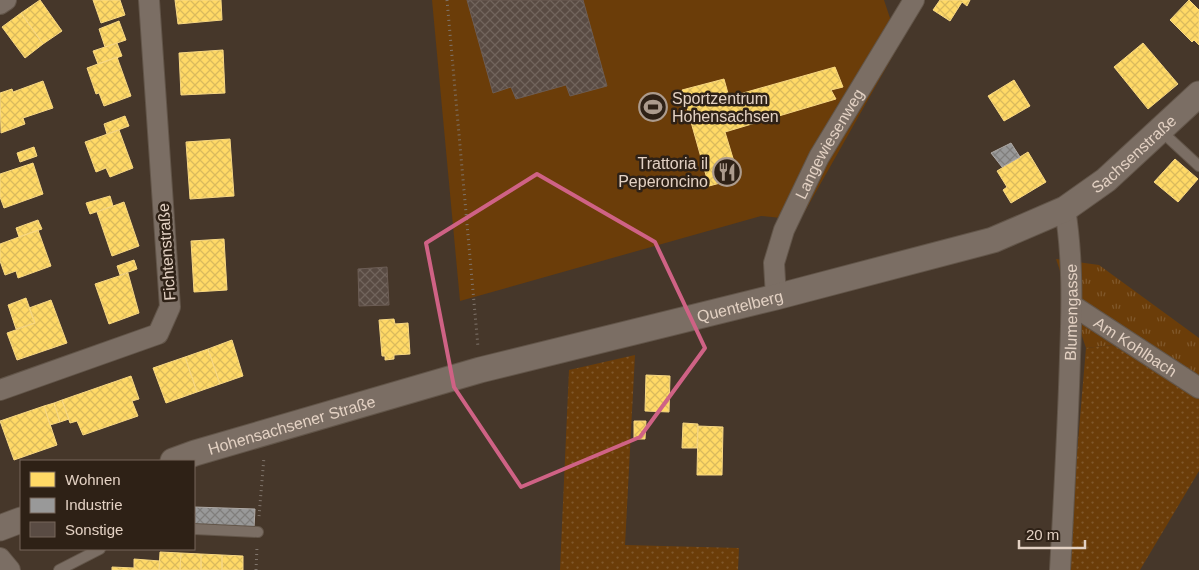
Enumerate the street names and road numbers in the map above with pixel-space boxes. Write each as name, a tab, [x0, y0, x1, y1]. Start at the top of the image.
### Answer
street label: Langewiesenweg	[792, 86, 867, 202]
street label: Sachsenstraße	[1088, 112, 1180, 197]
street label: Fichtenstraße	[155, 202, 178, 301]
street label: Blumengasse	[1062, 263, 1080, 361]
street label: Quentelberg	[695, 287, 785, 325]
street label: Am Kohlbach	[1091, 314, 1180, 380]
street label: Hohensachsener Straße	[206, 393, 377, 458]

